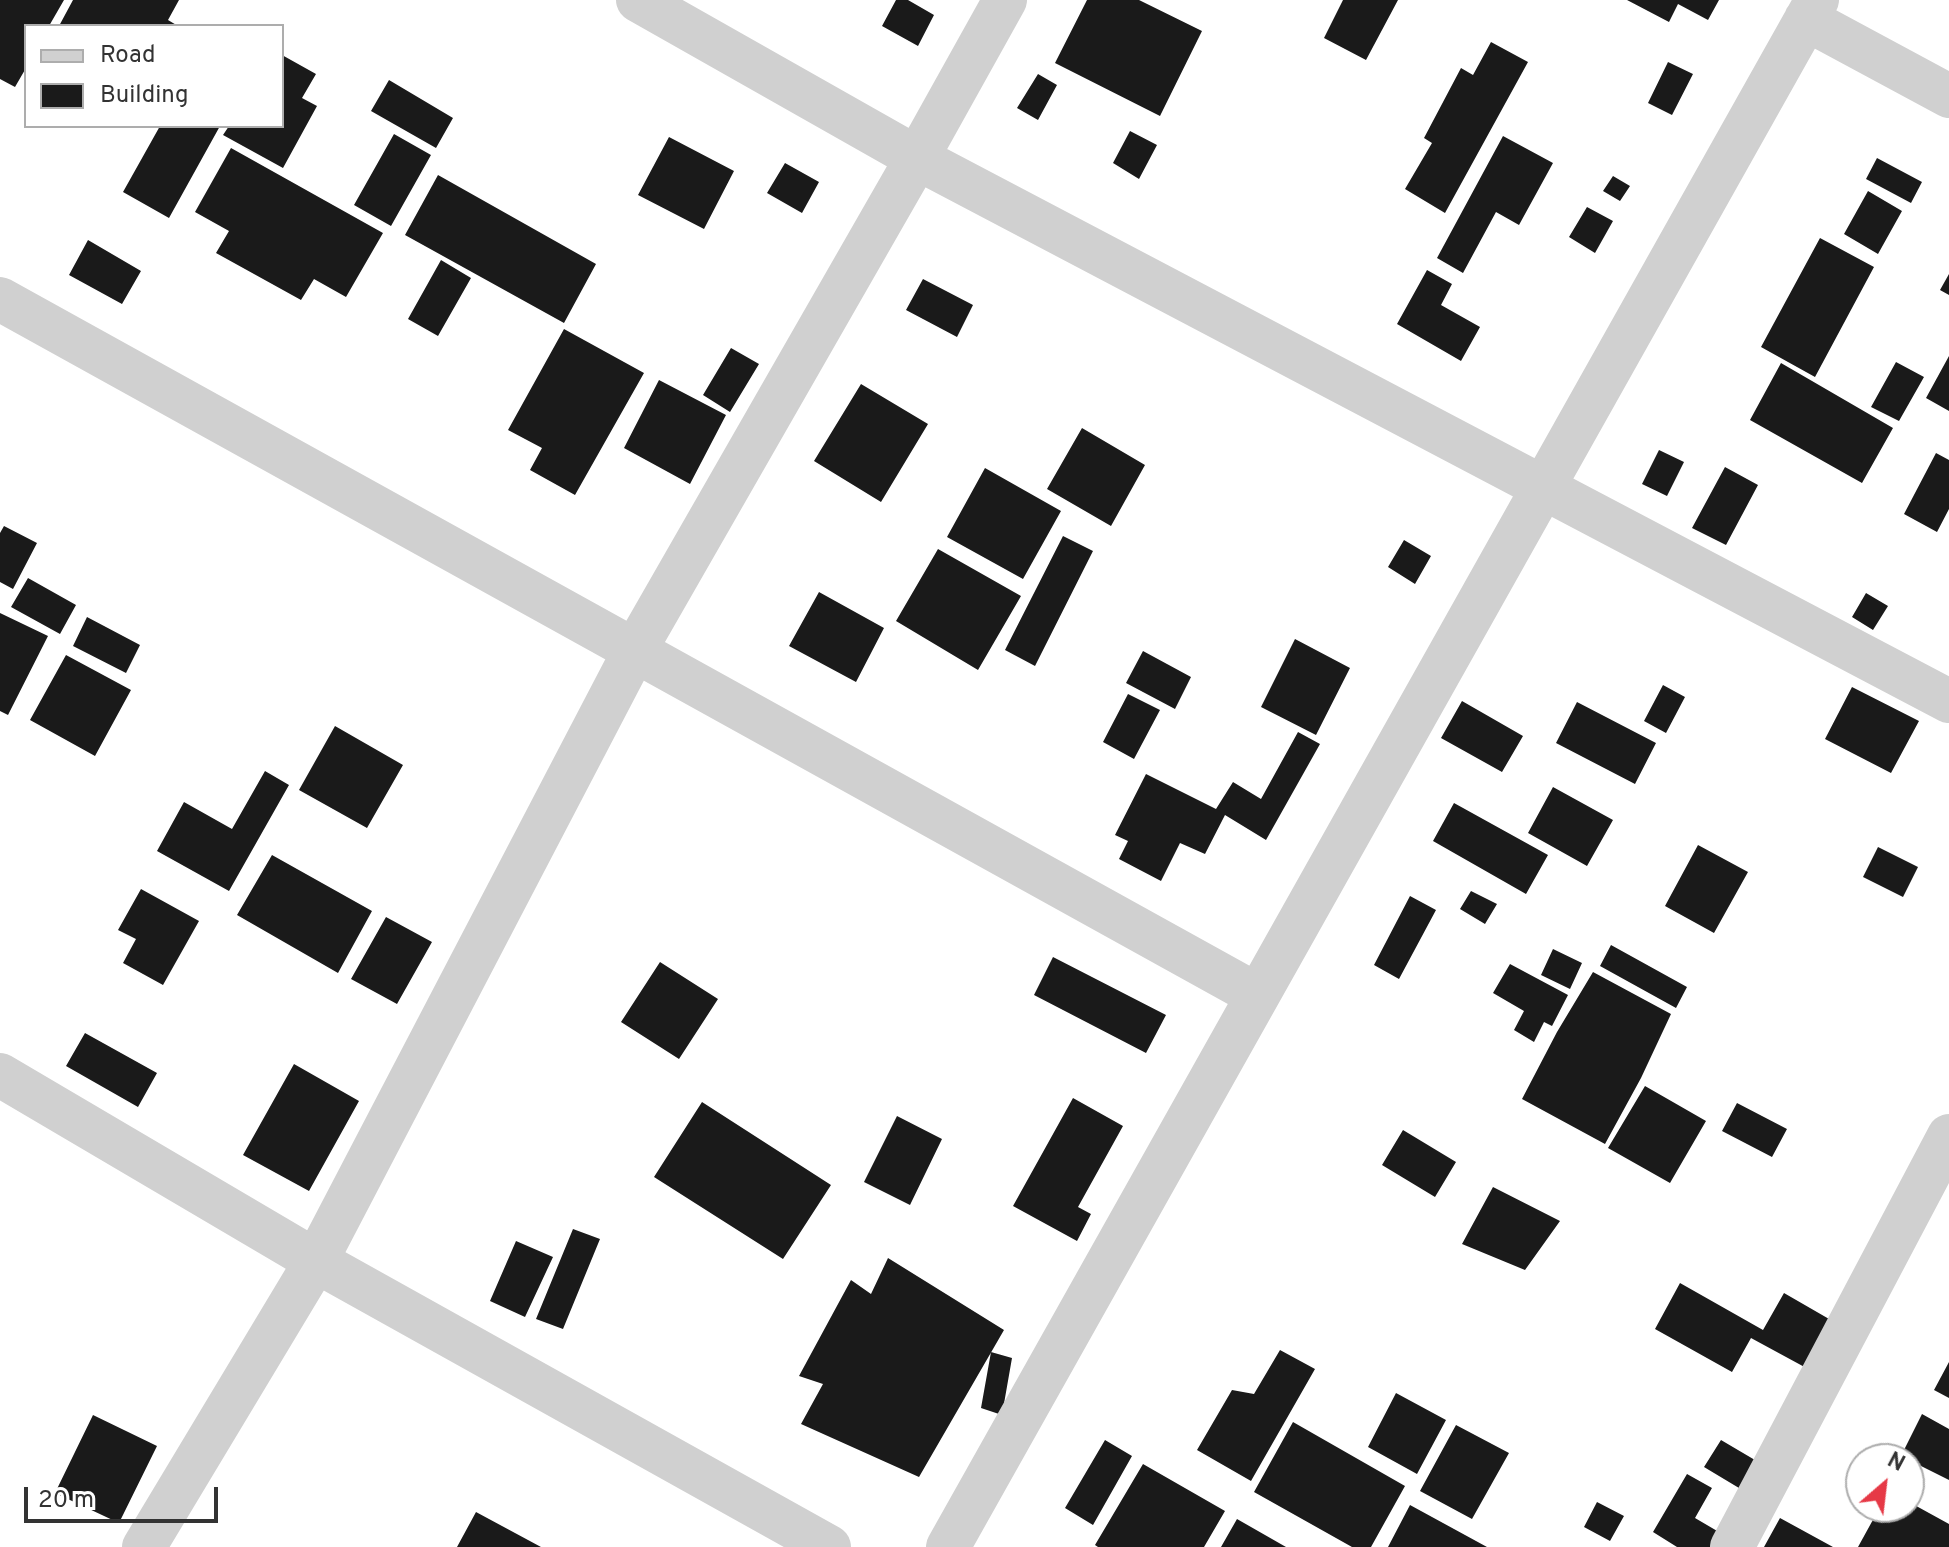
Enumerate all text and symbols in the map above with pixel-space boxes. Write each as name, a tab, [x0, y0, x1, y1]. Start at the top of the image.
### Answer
legend	[24, 24, 284, 128]
text: Road	[100, 41, 156, 71]
text: Building	[100, 81, 189, 111]
north arrow	[1845, 1443, 1925, 1523]
text: N	[1882, 1448, 1909, 1479]
scale bar	[28, 1471, 222, 1521]
text: 20 m	[38, 1486, 94, 1516]

